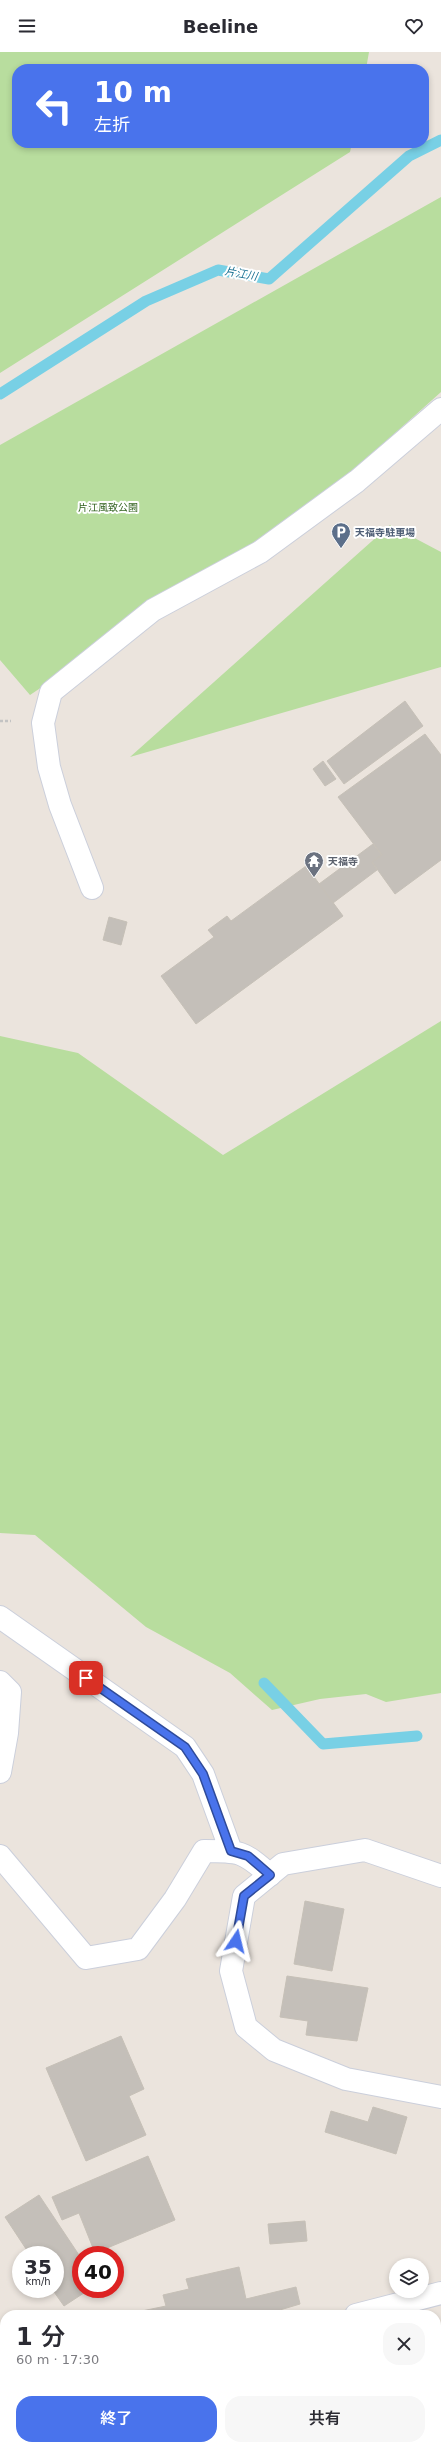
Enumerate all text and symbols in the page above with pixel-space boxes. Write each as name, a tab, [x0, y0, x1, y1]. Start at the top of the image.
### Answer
icon: menu	[16, 15, 38, 37]
icon: heart	[403, 15, 425, 37]
text: Beeline	[183, 16, 258, 37]
text: 10 m	[94, 76, 172, 109]
icon: left	[28, 80, 80, 132]
text: 左折	[94, 114, 130, 135]
water label: 片江川	[224, 265, 259, 283]
park label: 片江風致公園	[78, 502, 138, 513]
parking icon: 天福寺駐車場	[330, 521, 352, 549]
place label: 天福寺駐車場	[355, 527, 415, 538]
temple icon: 天福寺	[303, 850, 325, 878]
place label: 天福寺	[328, 856, 358, 867]
pin	[69, 1661, 103, 1695]
icon: arrive	[75, 1667, 97, 1689]
position arrow	[215, 1920, 257, 1962]
speed limit sign: 40	[72, 2246, 124, 2298]
text: 35	[24, 2255, 52, 2279]
map controls	[389, 2258, 429, 2298]
button: layers	[389, 2258, 429, 2298]
text: km/h	[25, 2276, 51, 2287]
text: 1 分	[16, 2323, 65, 2351]
button: close	[383, 2323, 425, 2365]
text: 60 m · 17:30	[16, 2352, 99, 2367]
button: 終了	[16, 2396, 217, 2442]
button: 共有	[225, 2396, 425, 2442]

